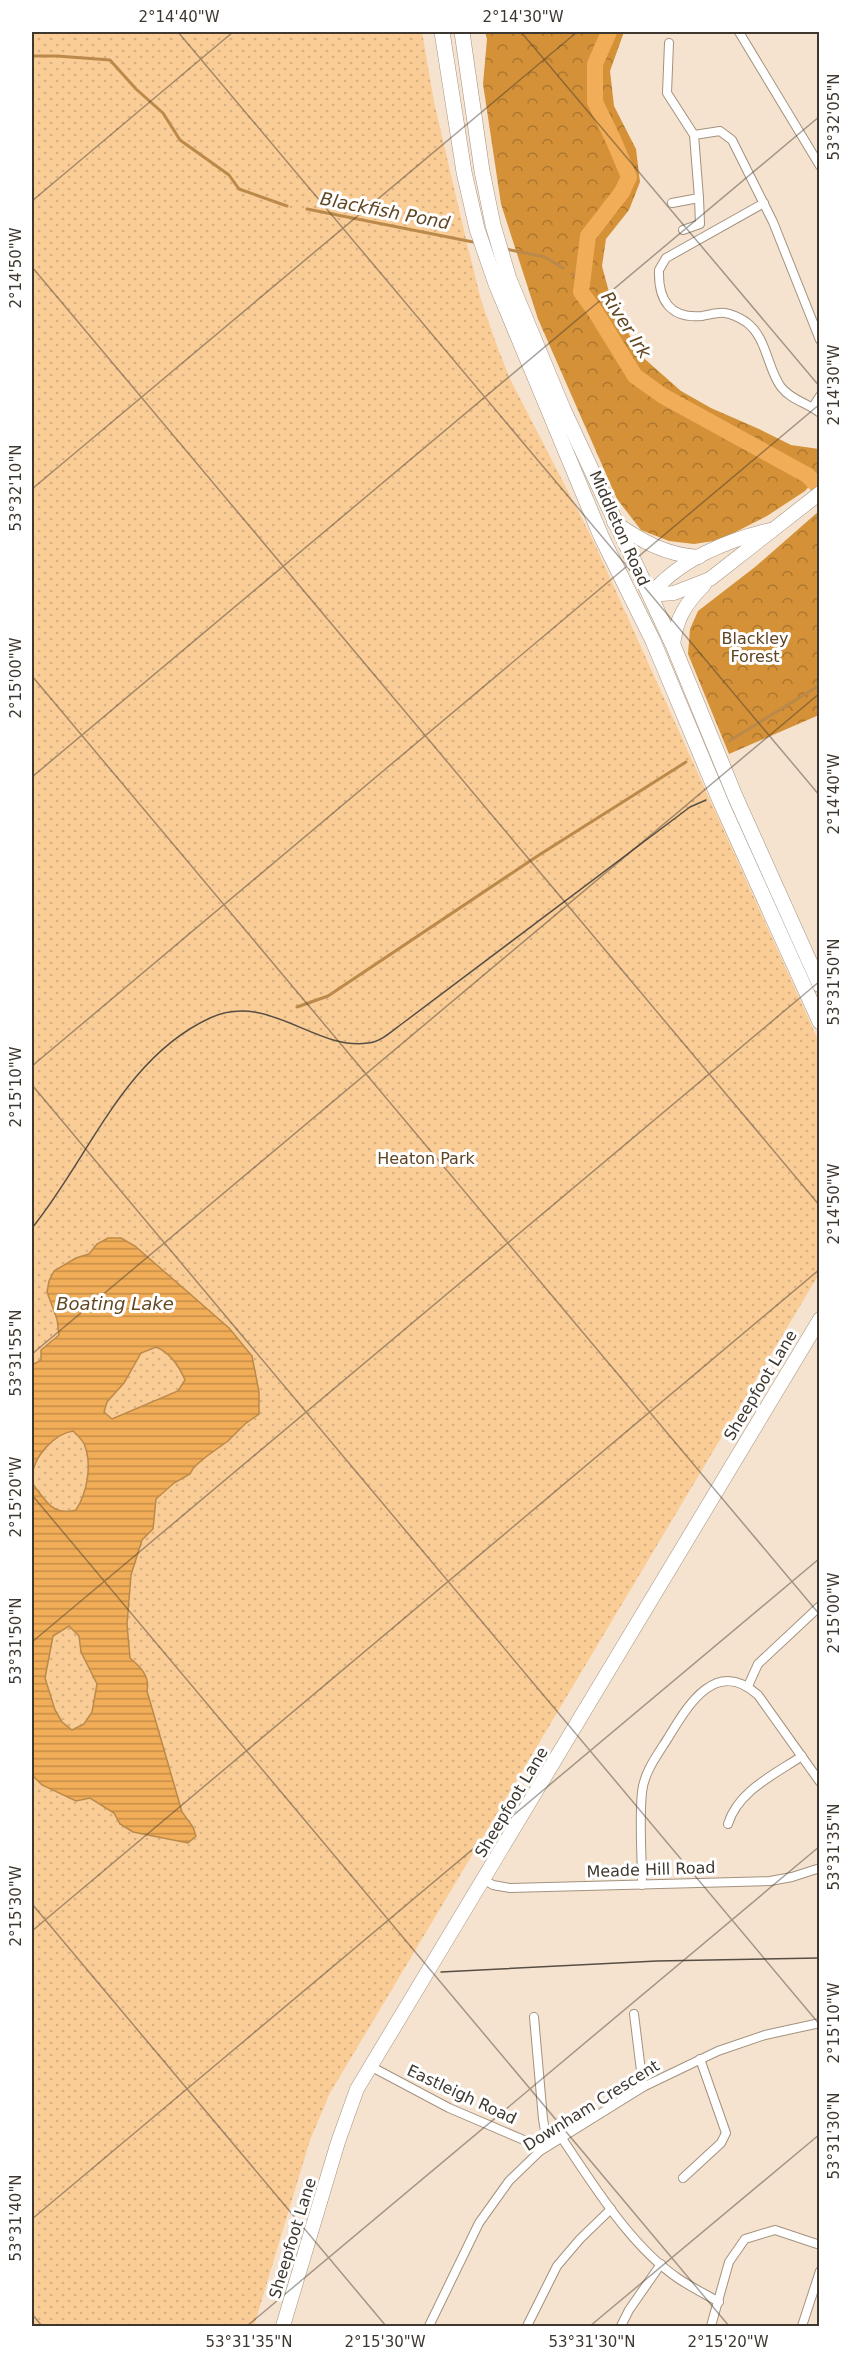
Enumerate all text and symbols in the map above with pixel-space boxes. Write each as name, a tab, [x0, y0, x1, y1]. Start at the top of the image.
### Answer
text: 2°14'40"W	[138, 8, 220, 26]
text: 2°14'30"W	[482, 8, 564, 26]
text: 53°32'05"N	[825, 73, 843, 161]
water label: Blackfish Pond	[319, 188, 452, 233]
text: 2°14'50"W	[7, 227, 25, 309]
water label: River Irk	[597, 287, 657, 363]
text: 2°14'30"W	[825, 344, 843, 426]
text: 53°32'10"N	[7, 444, 25, 532]
street label: Middleton Road	[586, 468, 653, 589]
park label: Blackley Forest	[721, 629, 789, 666]
text: 2°15'00"W	[7, 637, 25, 719]
text: 2°14'40"W	[825, 753, 843, 835]
text: 53°31'50"N	[825, 938, 843, 1026]
text: 2°15'10"W	[7, 1046, 25, 1128]
park label: Heaton Park	[377, 1149, 476, 1168]
text: 2°14'50"W	[825, 1163, 843, 1245]
water label: Boating Lake	[56, 1293, 174, 1314]
text: 53°31'55"N	[7, 1309, 25, 1397]
street label: Sheepfoot Lane	[720, 1327, 801, 1444]
text: 2°15'20"W	[7, 1456, 25, 1538]
text: 2°15'00"W	[825, 1572, 843, 1654]
text: 53°31'50"N	[7, 1597, 25, 1685]
street label: Sheepfoot Lane	[471, 1744, 552, 1861]
text: 53°31'35"N	[825, 1803, 843, 1891]
street label: Meade Hill Road	[586, 1858, 716, 1881]
text: 2°15'30"W	[7, 1865, 25, 1947]
text: 2°15'10"W	[825, 1982, 843, 2064]
street label: Downham Crescent	[520, 2056, 663, 2155]
street label: Eastleigh Road	[404, 2061, 520, 2128]
text: 53°31'30"N	[825, 2092, 843, 2180]
text: 53°31'40"N	[7, 2174, 25, 2262]
street label: Sheepfoot Lane	[265, 2175, 320, 2301]
text: 53°31'35"N	[205, 2333, 293, 2351]
text: 2°15'30"W	[344, 2333, 426, 2351]
text: 53°31'30"N	[548, 2333, 636, 2351]
text: 2°15'20"W	[687, 2333, 769, 2351]

